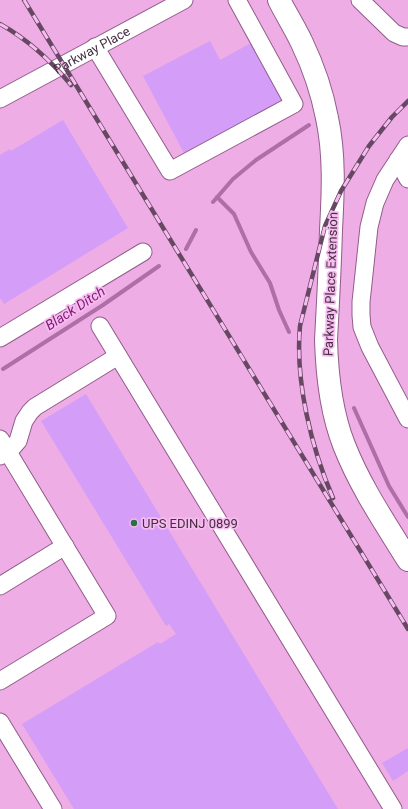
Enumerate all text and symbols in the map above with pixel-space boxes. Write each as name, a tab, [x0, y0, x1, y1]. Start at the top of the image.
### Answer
street label: Parkway Place	[51, 23, 133, 77]
street label: Parkway Place Extension	[320, 212, 341, 356]
water label: Black Ditch	[42, 283, 108, 333]
place label: UPS EDINJ 0899	[142, 516, 238, 531]
marker: UPS EDINJ 0899	[129, 518, 139, 528]

